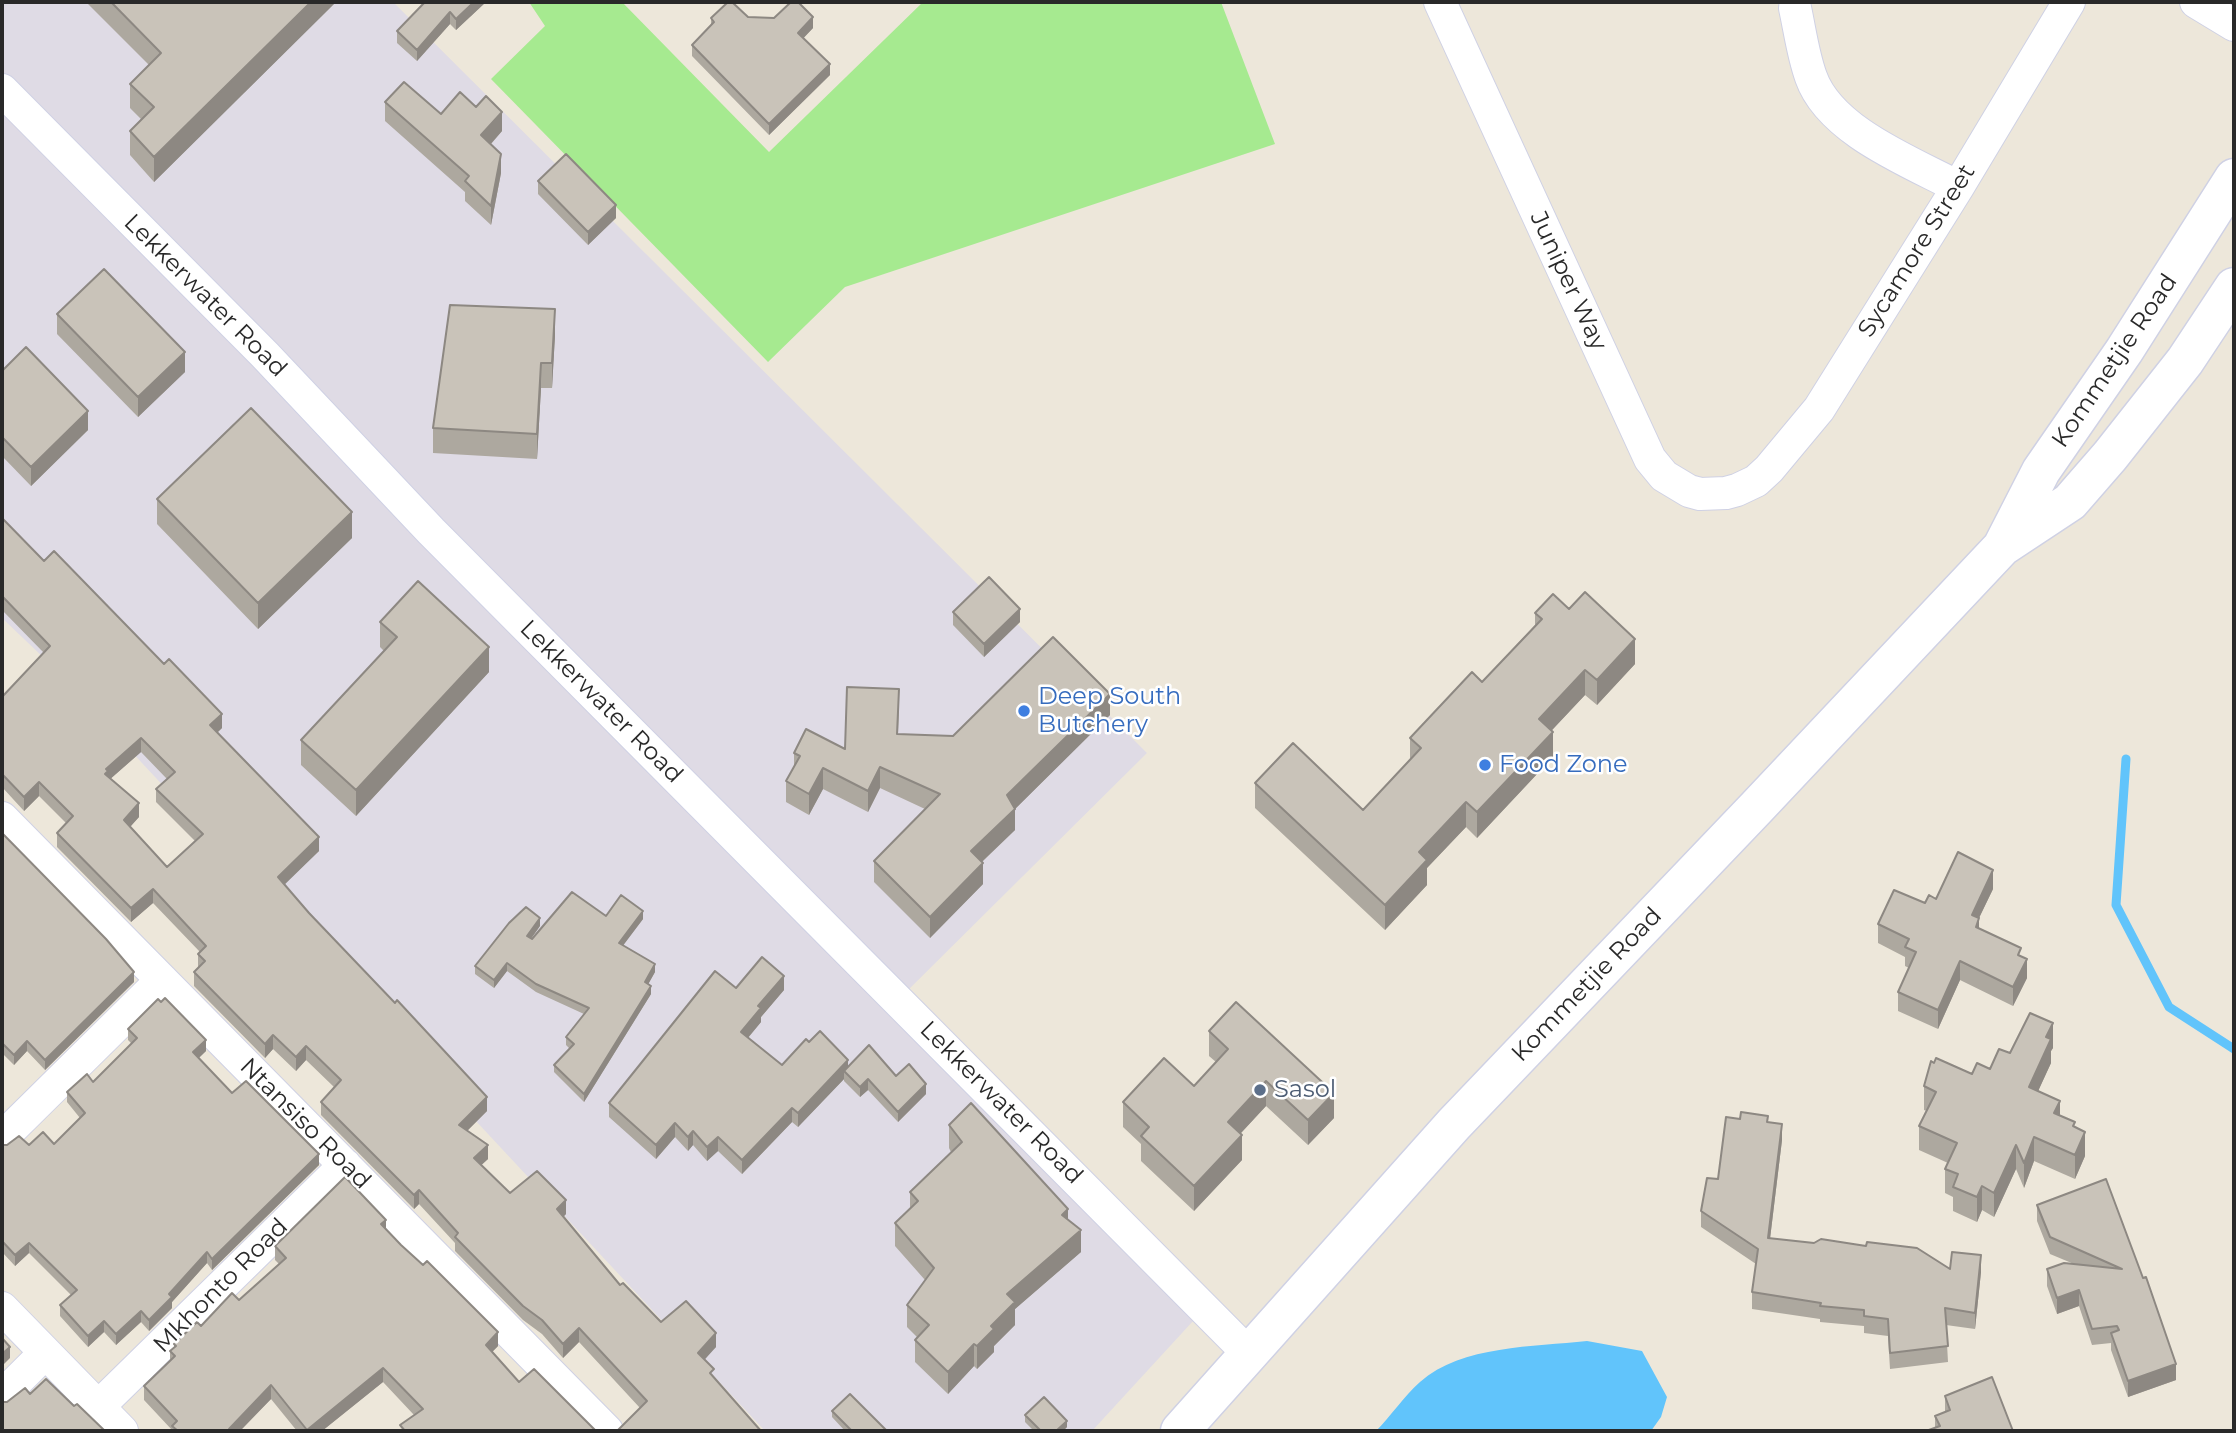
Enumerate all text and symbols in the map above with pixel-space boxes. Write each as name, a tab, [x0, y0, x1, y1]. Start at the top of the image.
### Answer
street label: Sycamore Street	[1852, 159, 1982, 343]
street label: Juniper Way	[1523, 207, 1613, 355]
street label: Lekkerwater Road	[118, 209, 292, 383]
street label: Kommetjie Road	[2046, 269, 2184, 453]
street label: Lekkerwater Road	[514, 615, 688, 789]
place label: Deep South Butchery	[1038, 683, 1181, 739]
marker: Deep South Butchery	[1016, 703, 1032, 719]
place label: Food Zone	[1499, 751, 1627, 779]
marker: Food Zone	[1477, 757, 1493, 773]
street label: Kommetjie Road	[1506, 902, 1668, 1068]
street label: Lekkerwater Road	[914, 1016, 1088, 1190]
street label: Ntansiso Road	[234, 1053, 376, 1195]
place label: Sasol	[1274, 1076, 1336, 1104]
marker: Sasol	[1252, 1082, 1268, 1098]
street label: Mkhonto Road	[148, 1213, 294, 1359]

